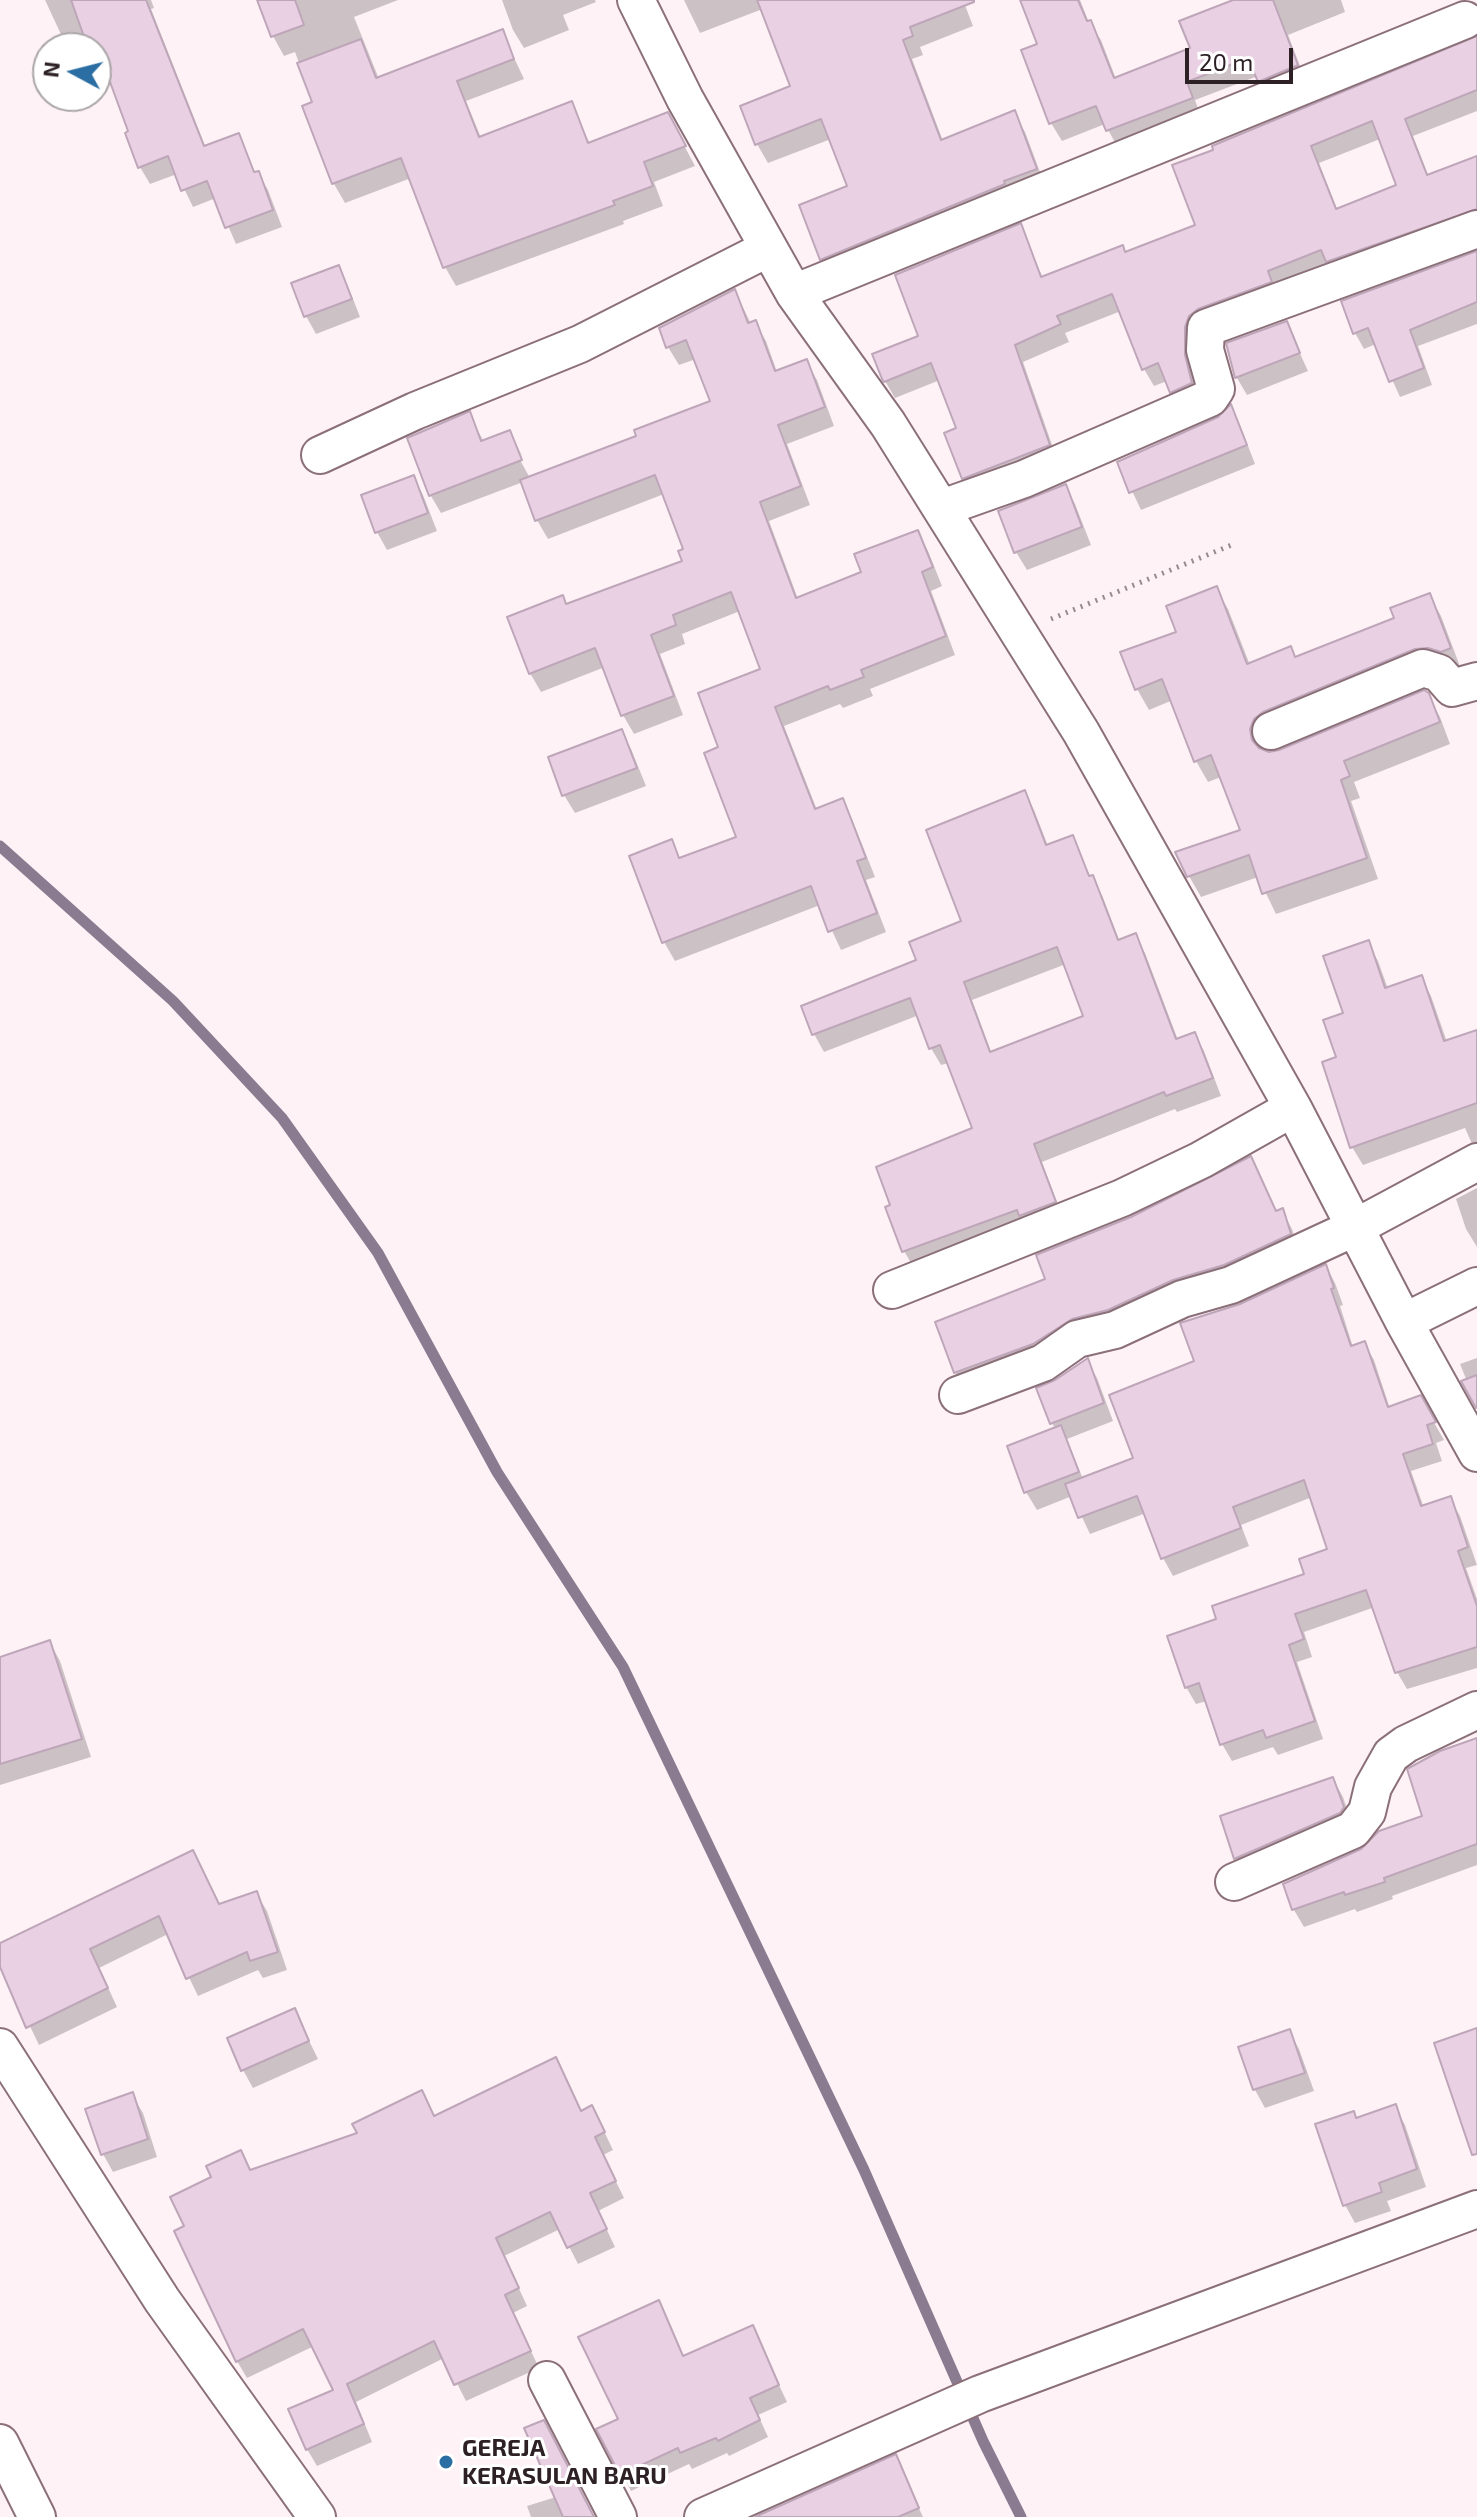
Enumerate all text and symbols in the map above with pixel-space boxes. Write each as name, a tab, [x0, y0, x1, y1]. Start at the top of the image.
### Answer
north arrow	[32, 32, 112, 112]
scale bar	[1189, 32, 1297, 82]
text: 20 m	[1199, 47, 1253, 76]
text: N	[36, 60, 64, 79]
place label: GEREJA KERASULAN BARU	[462, 2434, 667, 2490]
marker: GEREJA KERASULAN BARU	[437, 2453, 455, 2471]

